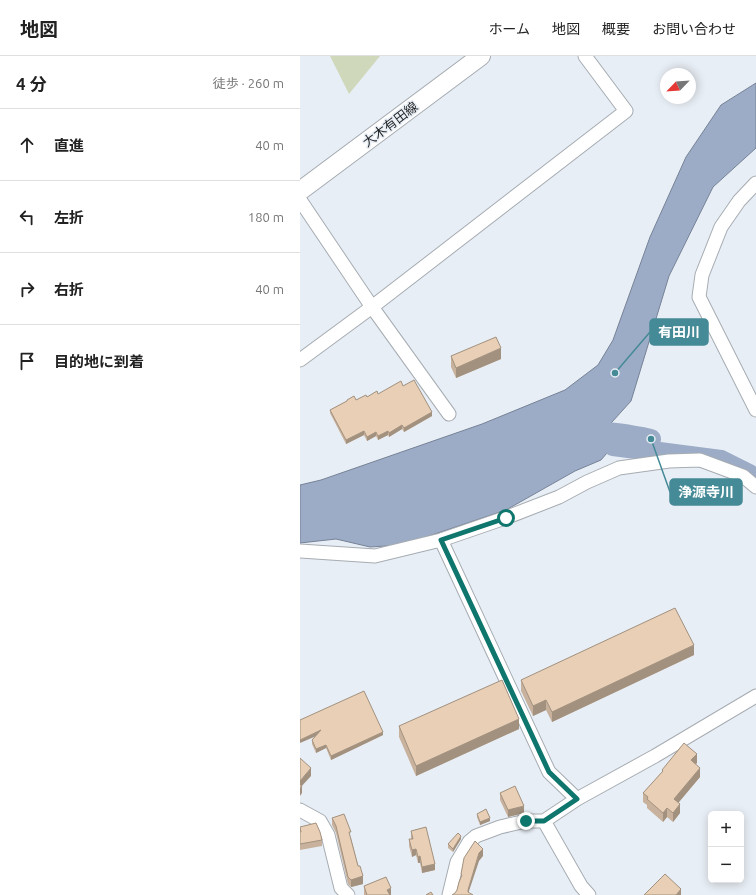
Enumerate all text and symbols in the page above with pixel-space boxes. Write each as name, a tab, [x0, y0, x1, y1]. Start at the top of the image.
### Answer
text: 地図	[20, 18, 58, 40]
text: ホーム	[488, 21, 530, 37]
text: 地図	[552, 21, 580, 37]
text: 概要	[602, 21, 630, 37]
text: お問い合わせ	[652, 21, 736, 37]
north arrow	[660, 68, 696, 104]
text: 4 分	[16, 74, 47, 93]
text: 徒歩 · 260 m	[213, 76, 284, 90]
street label: 大木有田線	[360, 99, 420, 149]
icon: ahead	[16, 134, 38, 156]
text: 直進	[54, 137, 84, 154]
text: 40 m	[255, 138, 284, 152]
icon: left	[16, 206, 38, 228]
text: 左折	[54, 209, 84, 226]
text: 180 m	[248, 210, 284, 224]
icon: right	[16, 278, 38, 300]
text: 右折	[54, 281, 84, 298]
text: 40 m	[255, 282, 284, 296]
callout: 有田川	[650, 319, 708, 345]
text: 有田川	[658, 324, 700, 340]
icon: arrive	[16, 350, 38, 372]
text: 目的地に到着	[54, 353, 144, 370]
callout: 浄源寺川	[670, 479, 742, 505]
text: 浄源寺川	[678, 484, 734, 500]
route start	[497, 509, 515, 527]
map controls	[708, 811, 744, 883]
button: +	[708, 811, 744, 847]
route end	[517, 812, 535, 830]
button: −	[708, 847, 744, 883]

